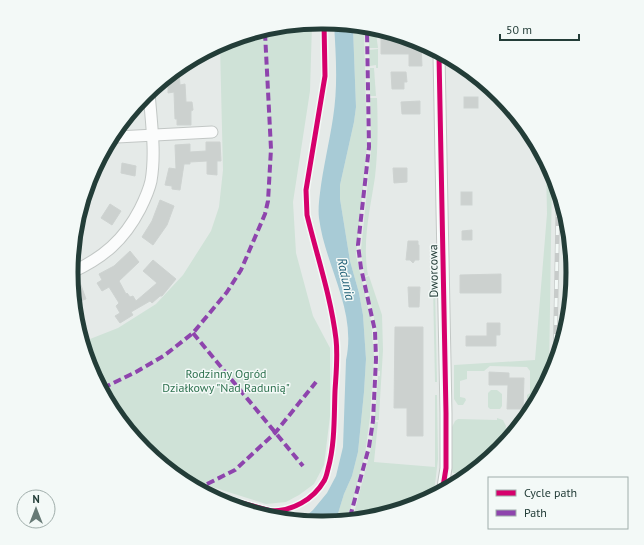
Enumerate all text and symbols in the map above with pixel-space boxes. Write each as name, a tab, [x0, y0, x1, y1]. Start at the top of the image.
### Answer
scale bar	[500, 16, 579, 42]
text: 50 m	[506, 22, 532, 37]
street label: Dworcowa	[425, 244, 441, 298]
water label: Radunia	[333, 256, 359, 302]
park label: Rodzinny Ogród Działkowy "Nad Radunią"	[162, 366, 290, 395]
legend	[488, 477, 628, 529]
text: Cycle path	[524, 485, 577, 500]
north arrow	[16, 489, 56, 529]
text: N	[32, 492, 40, 506]
text: Path	[524, 505, 547, 520]

